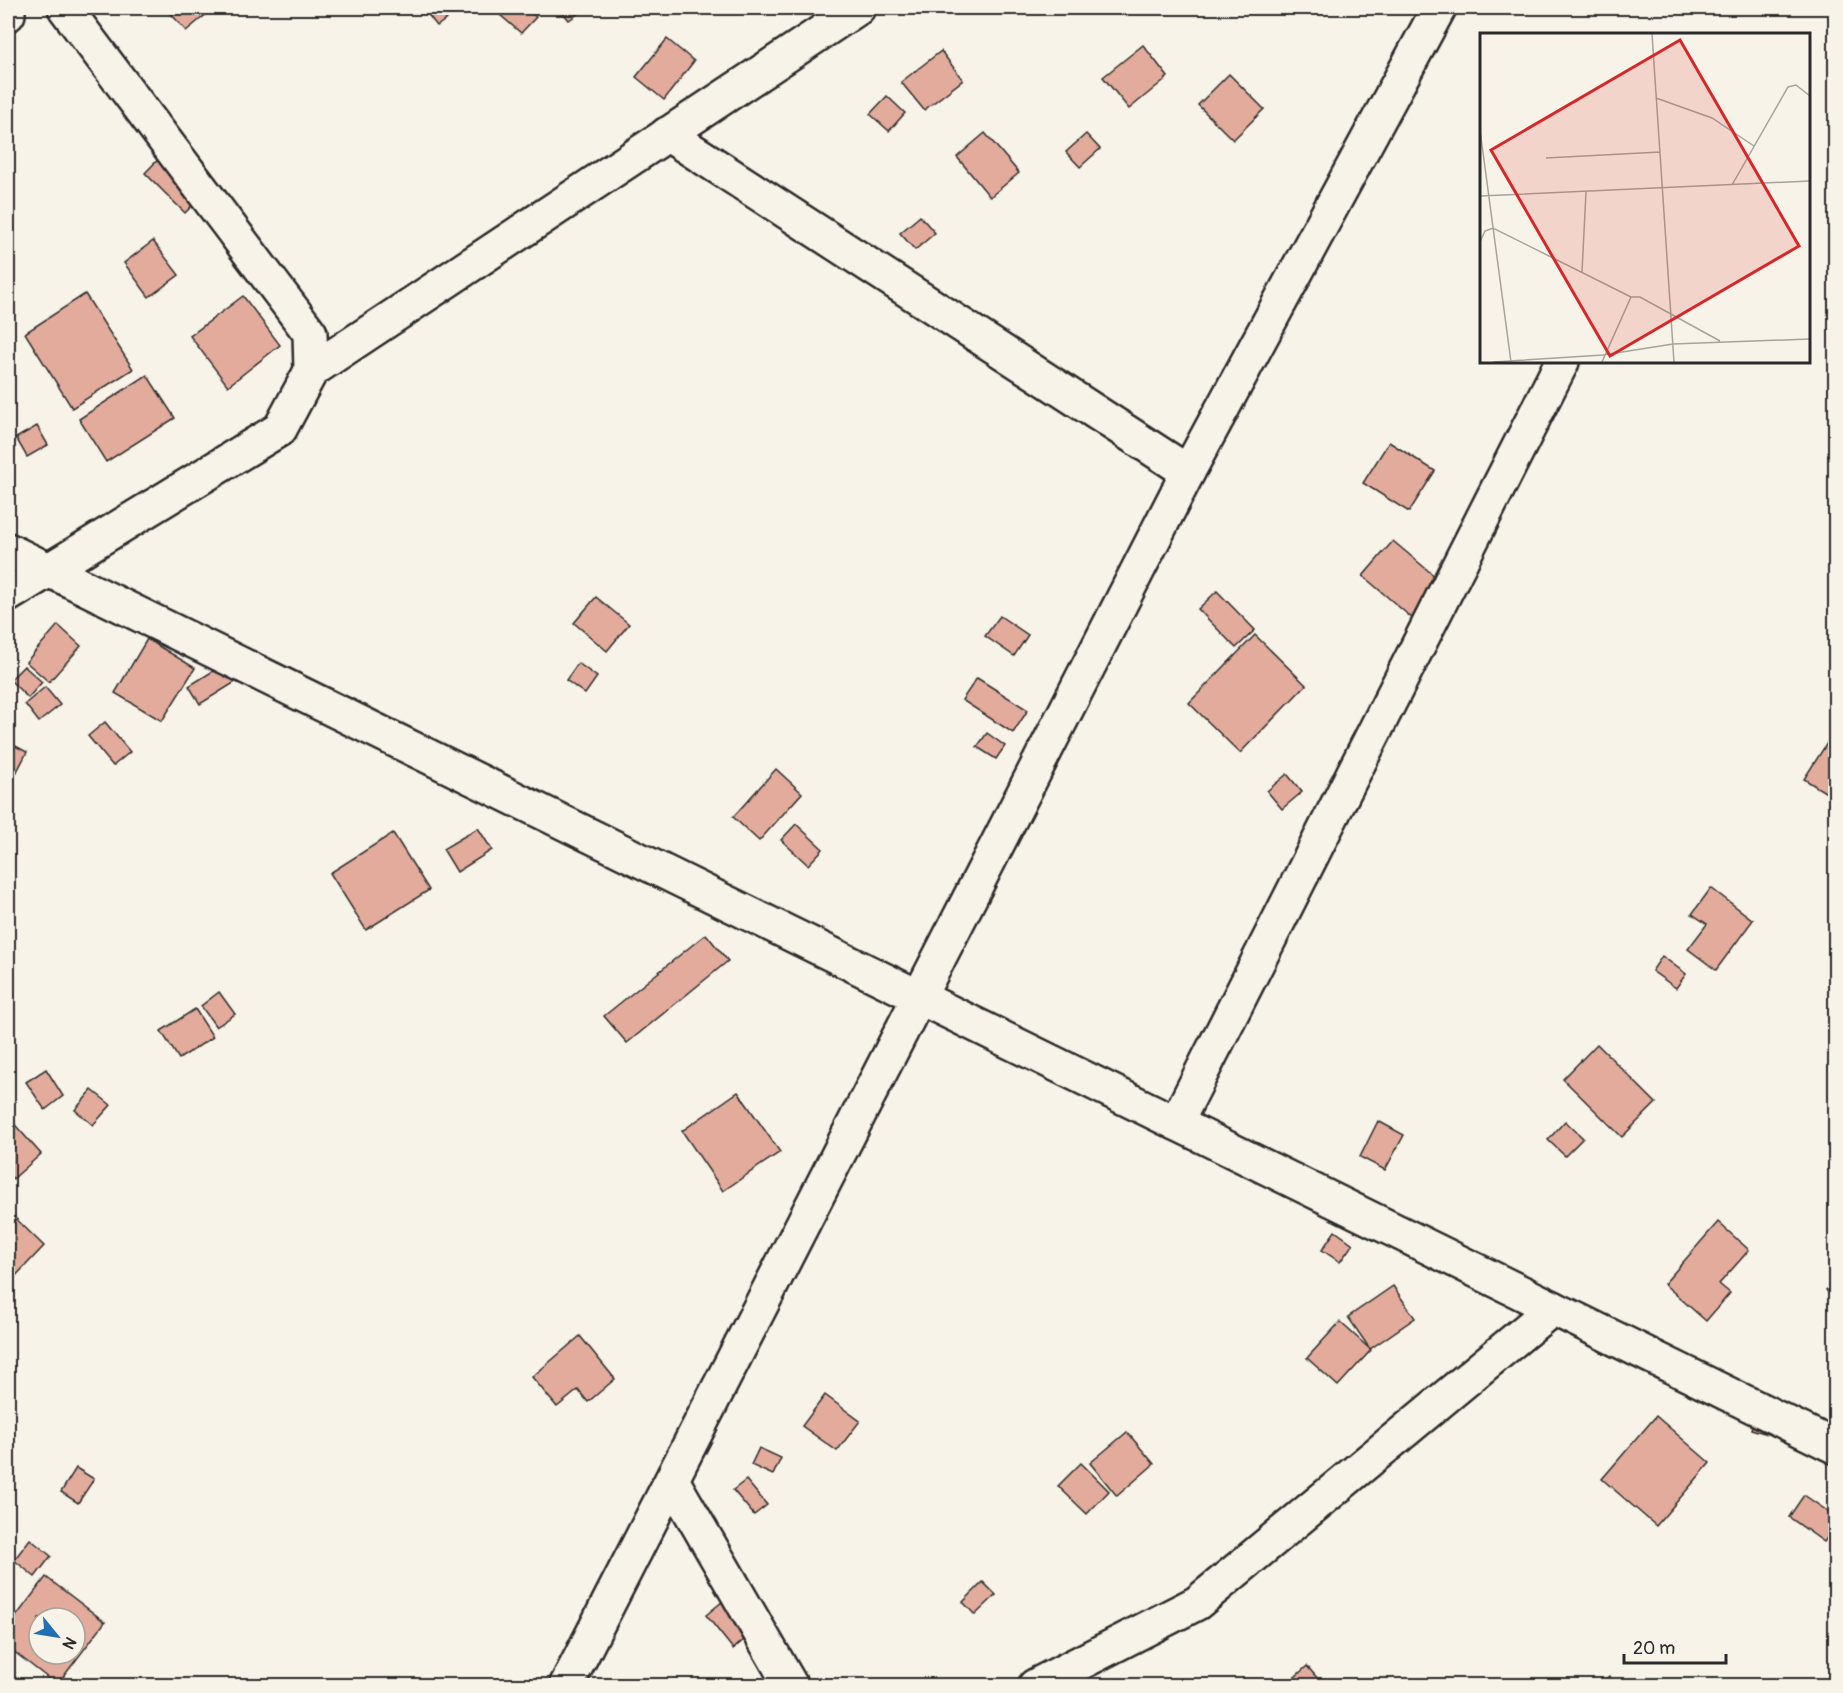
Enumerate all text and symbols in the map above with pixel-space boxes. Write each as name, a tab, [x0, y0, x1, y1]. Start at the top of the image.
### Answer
inset map	[1480, 33, 1810, 363]
north arrow	[27, 1606, 87, 1666]
scale bar	[1624, 1627, 1726, 1665]
text: N	[58, 1633, 80, 1653]
text: 20 m	[1633, 1637, 1675, 1660]

